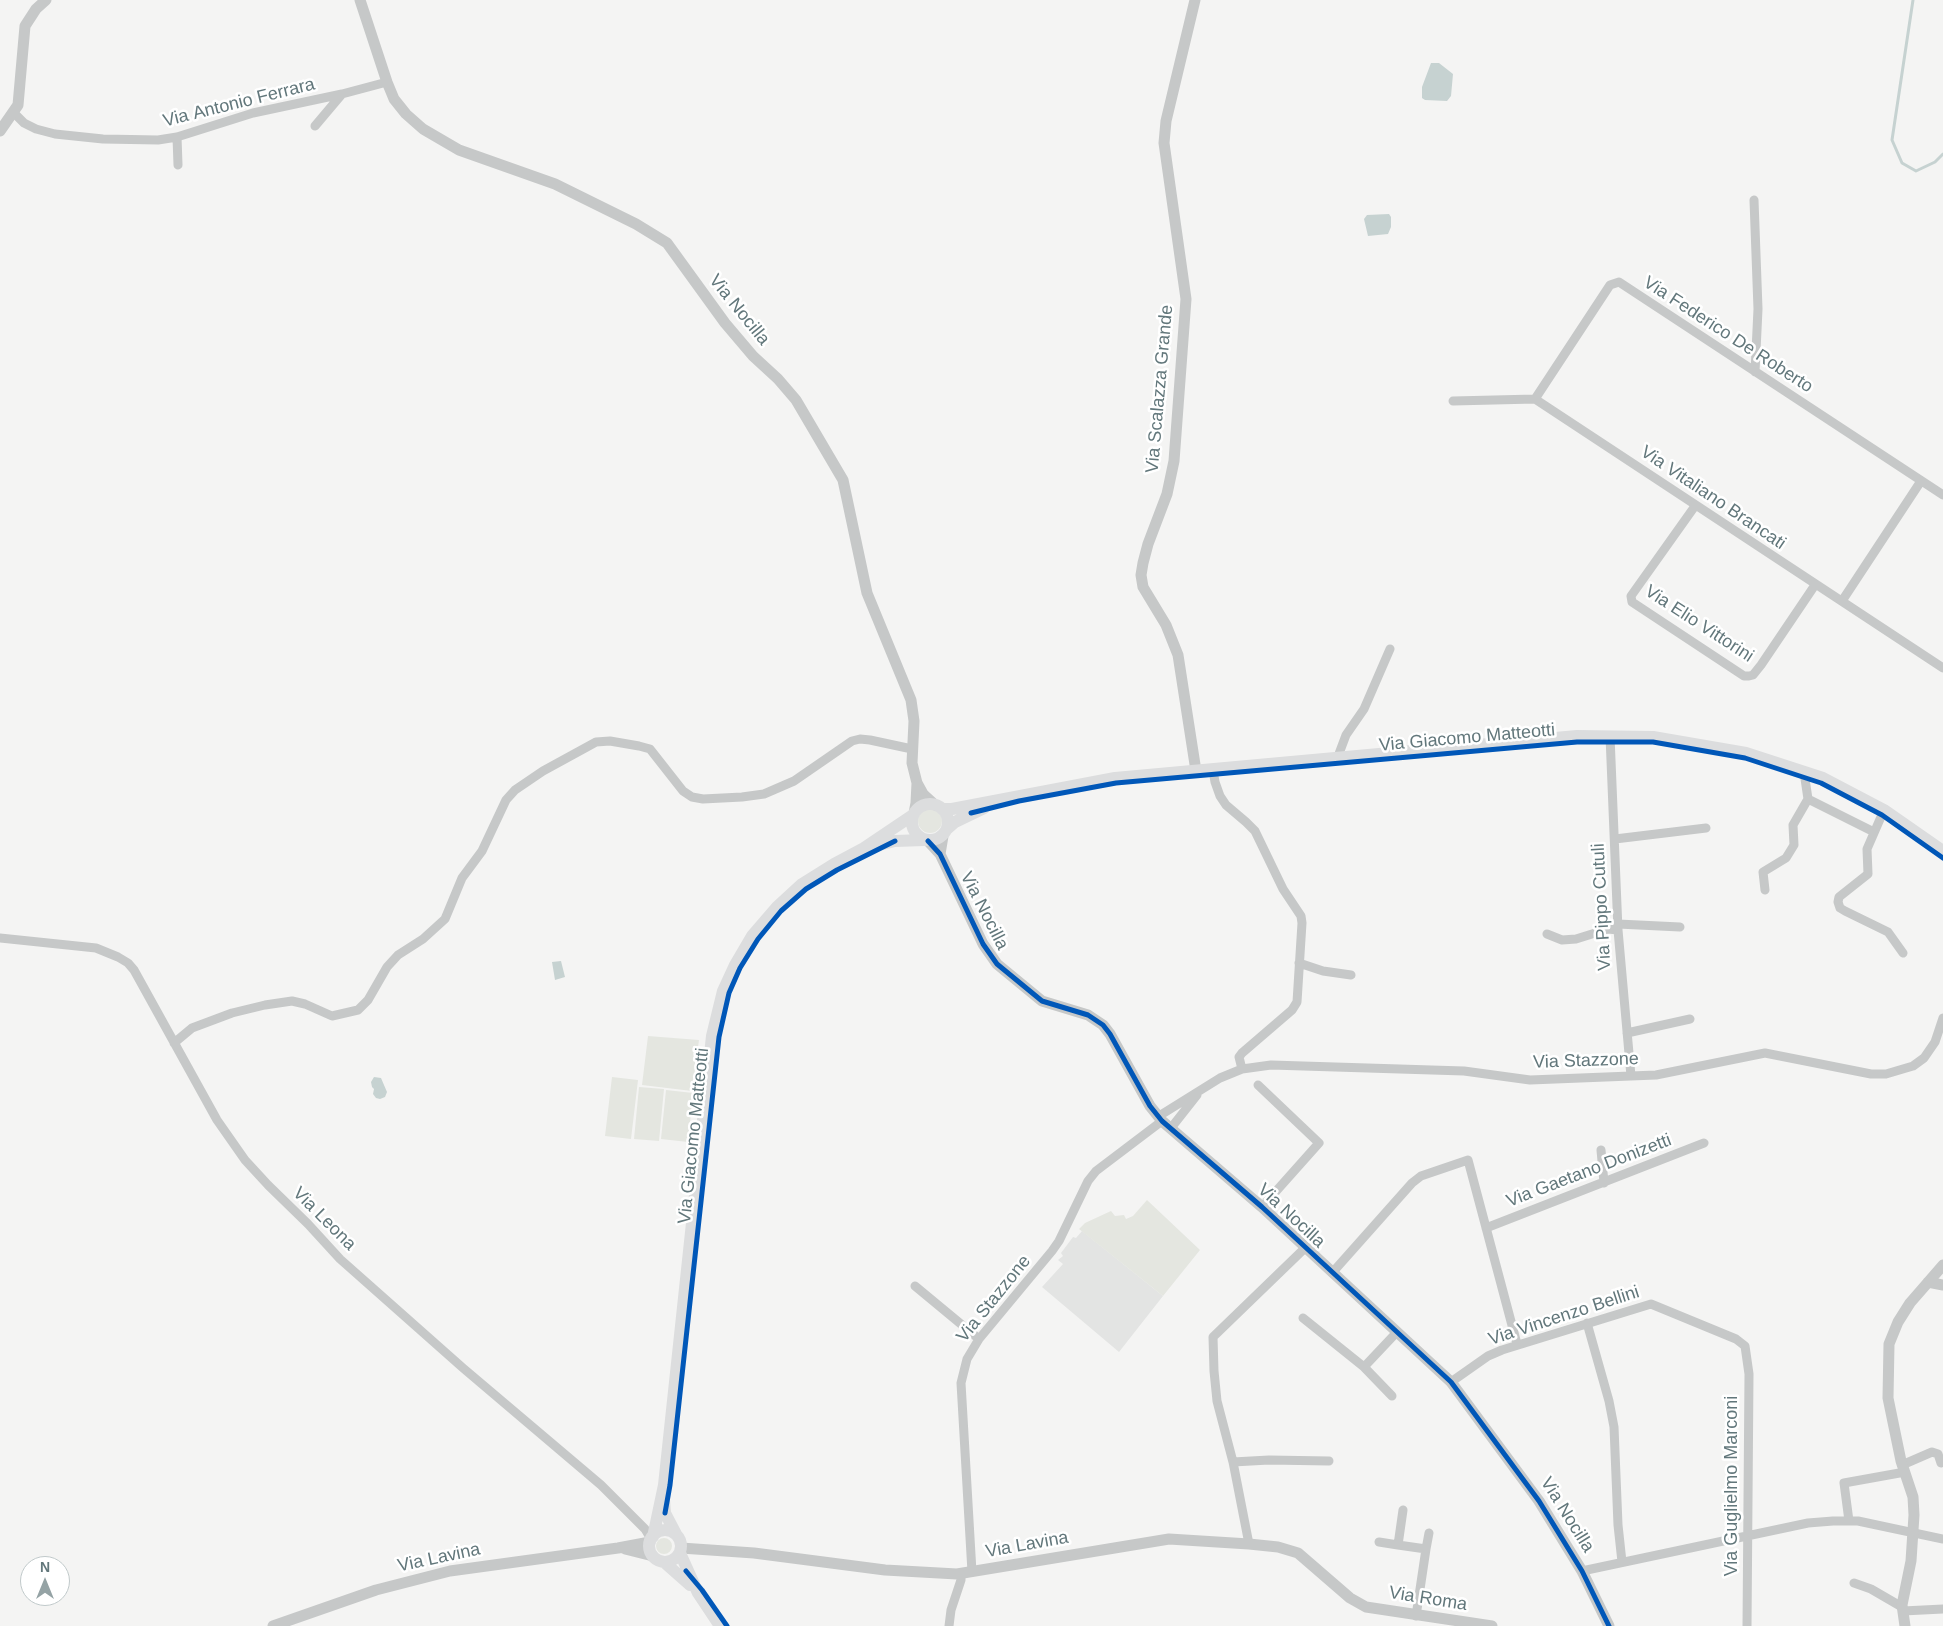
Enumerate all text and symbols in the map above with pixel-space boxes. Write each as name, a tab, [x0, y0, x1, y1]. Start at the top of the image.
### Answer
street label: Via Antonio Ferrara	[161, 74, 317, 132]
street label: Via Nocilla	[704, 270, 774, 350]
street label: Via Federico De Roberto	[1639, 272, 1817, 398]
street label: Via Scalazza Grande	[1142, 304, 1178, 474]
street label: Via Vitaliano Brancati	[1636, 441, 1790, 555]
street label: Via Elio Vittorini	[1641, 581, 1757, 667]
street label: Via Giacomo Matteotti	[1378, 720, 1556, 756]
street label: Via Pippo Cutuli	[1588, 843, 1616, 971]
street label: Via Nocilla	[955, 868, 1013, 954]
street label: Via Giacomo Matteotti	[674, 1047, 714, 1225]
street label: Via Stazzone	[1533, 1048, 1639, 1074]
street label: Via Gaetano Donizetti	[1504, 1130, 1674, 1212]
street label: Via Nocilla	[1253, 1179, 1329, 1253]
street label: Via Leona	[288, 1183, 360, 1255]
street label: Via Stazzone	[952, 1251, 1036, 1347]
street label: Via Vincenzo Bellini	[1486, 1281, 1642, 1351]
street label: Via Guglielmo Marconi	[1721, 1396, 1743, 1576]
street label: Via Nocilla	[1535, 1473, 1599, 1557]
street label: Via Lavina	[984, 1527, 1070, 1563]
street label: Via Lavina	[396, 1539, 482, 1577]
north arrow	[20, 1556, 70, 1606]
text: N	[40, 1559, 50, 1575]
street label: Via Roma	[1387, 1582, 1469, 1616]

